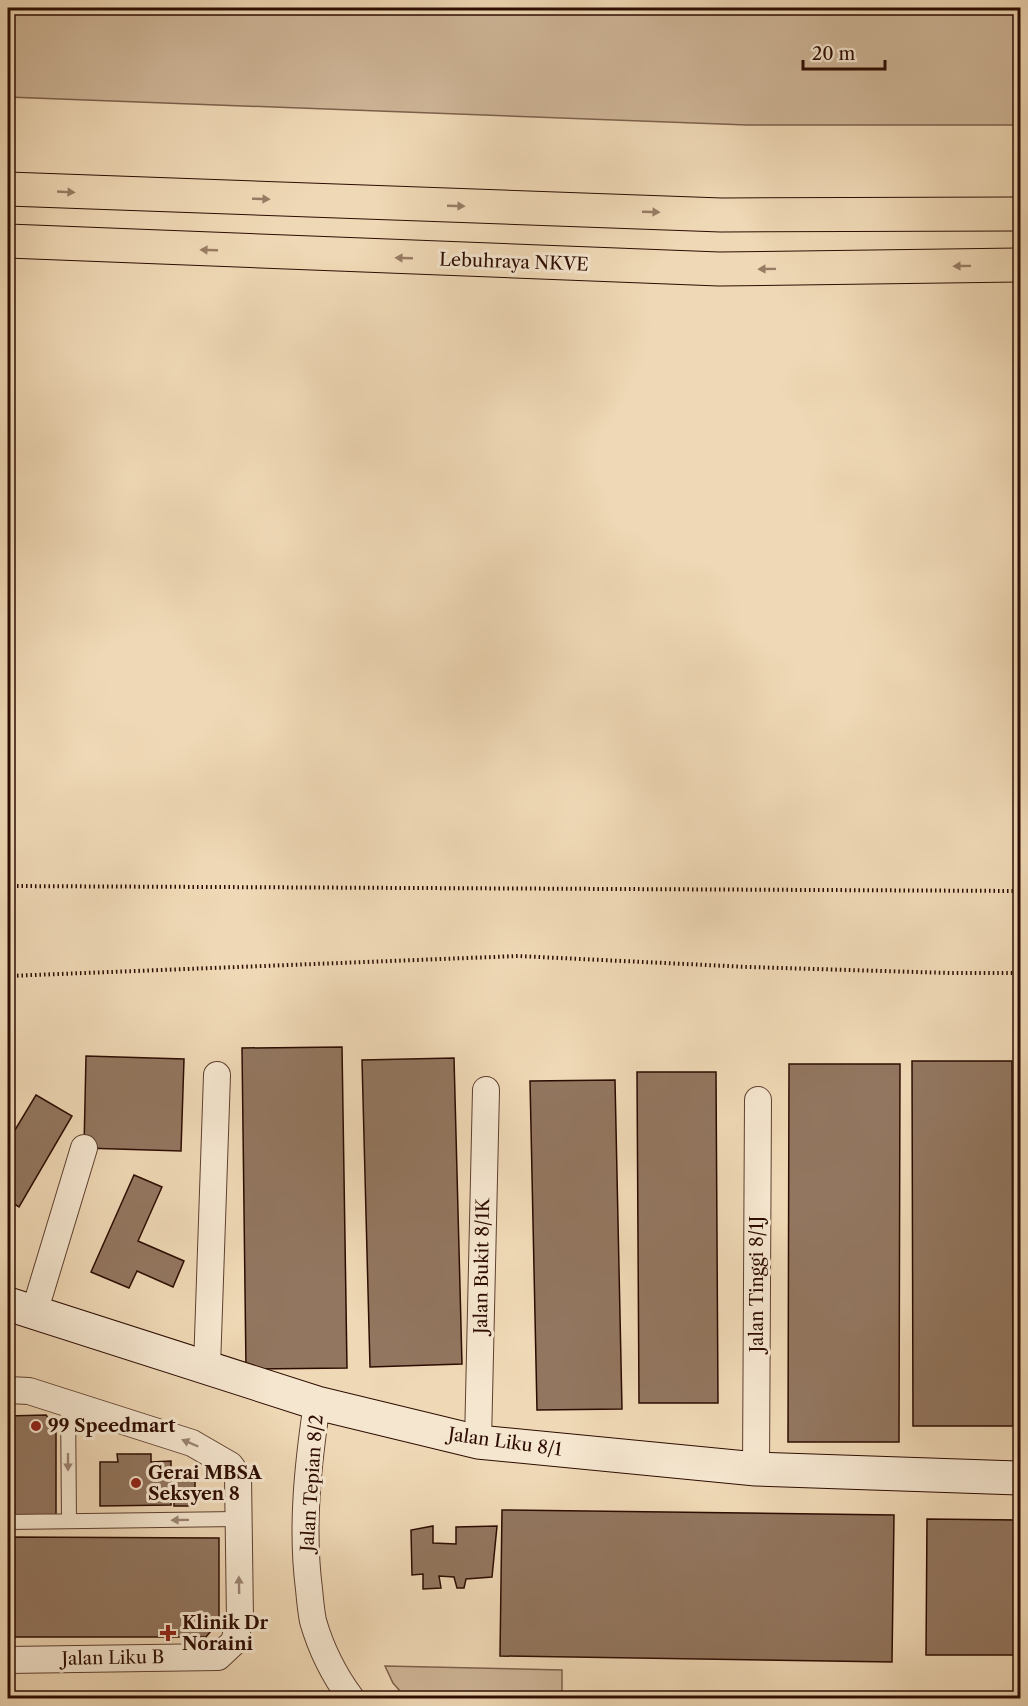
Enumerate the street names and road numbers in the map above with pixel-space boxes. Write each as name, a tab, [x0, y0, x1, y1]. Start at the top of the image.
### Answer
street label: Lebuhraya NKVE	[439, 248, 589, 276]
street label: Jalan Bukit 8/1K	[470, 1197, 494, 1337]
street label: Jalan Tinggi 8/1J	[746, 1216, 768, 1355]
street label: Jalan Tepian 8/2	[296, 1414, 328, 1555]
street label: Jalan Liku 8/1	[444, 1423, 564, 1461]
street label: Jalan Liku B	[58, 1646, 165, 1670]

